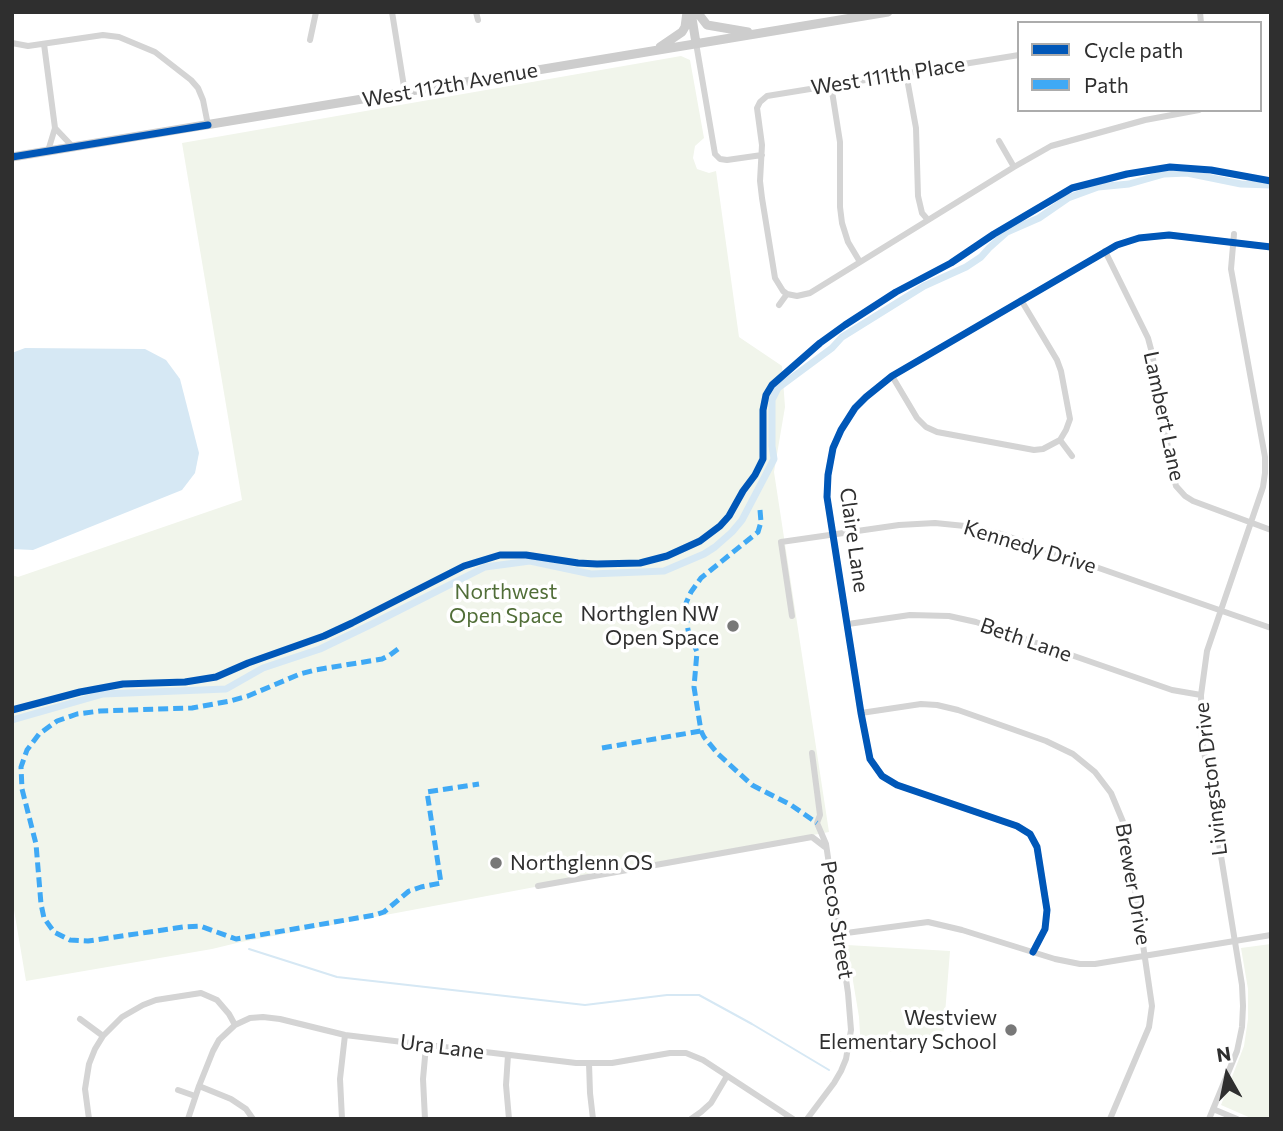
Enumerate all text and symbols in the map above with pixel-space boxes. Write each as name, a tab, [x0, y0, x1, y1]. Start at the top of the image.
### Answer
legend	[1017, 21, 1262, 112]
text: Cycle path	[1084, 37, 1183, 62]
street label: West 111th Place	[809, 51, 967, 101]
street label: West 112th Avenue	[360, 57, 540, 113]
text: Path	[1084, 72, 1129, 97]
street label: Lambert Lane	[1138, 349, 1190, 483]
street label: Claire Lane	[834, 486, 874, 594]
street label: Kennedy Drive	[961, 515, 1099, 579]
park label: Northwest Open Space	[449, 579, 563, 629]
place label: Northglen NW Open Space	[580, 601, 719, 651]
street label: Beth Lane	[977, 613, 1075, 667]
marker: Northglen NW Open Space	[725, 618, 741, 634]
street label: Livingston Drive	[1189, 701, 1233, 857]
street label: Brewer Drive	[1110, 821, 1156, 947]
place label: Northglenn OS	[510, 850, 653, 876]
marker: Northglenn OS	[488, 855, 504, 871]
street label: Pecos Street	[815, 859, 859, 981]
place label: Westview Elementary School	[819, 1005, 997, 1055]
marker: Westview Elementary School	[1003, 1022, 1019, 1038]
street label: Ura Lane	[398, 1029, 486, 1065]
north arrow	[1192, 1040, 1262, 1110]
text: N	[1215, 1041, 1232, 1066]

